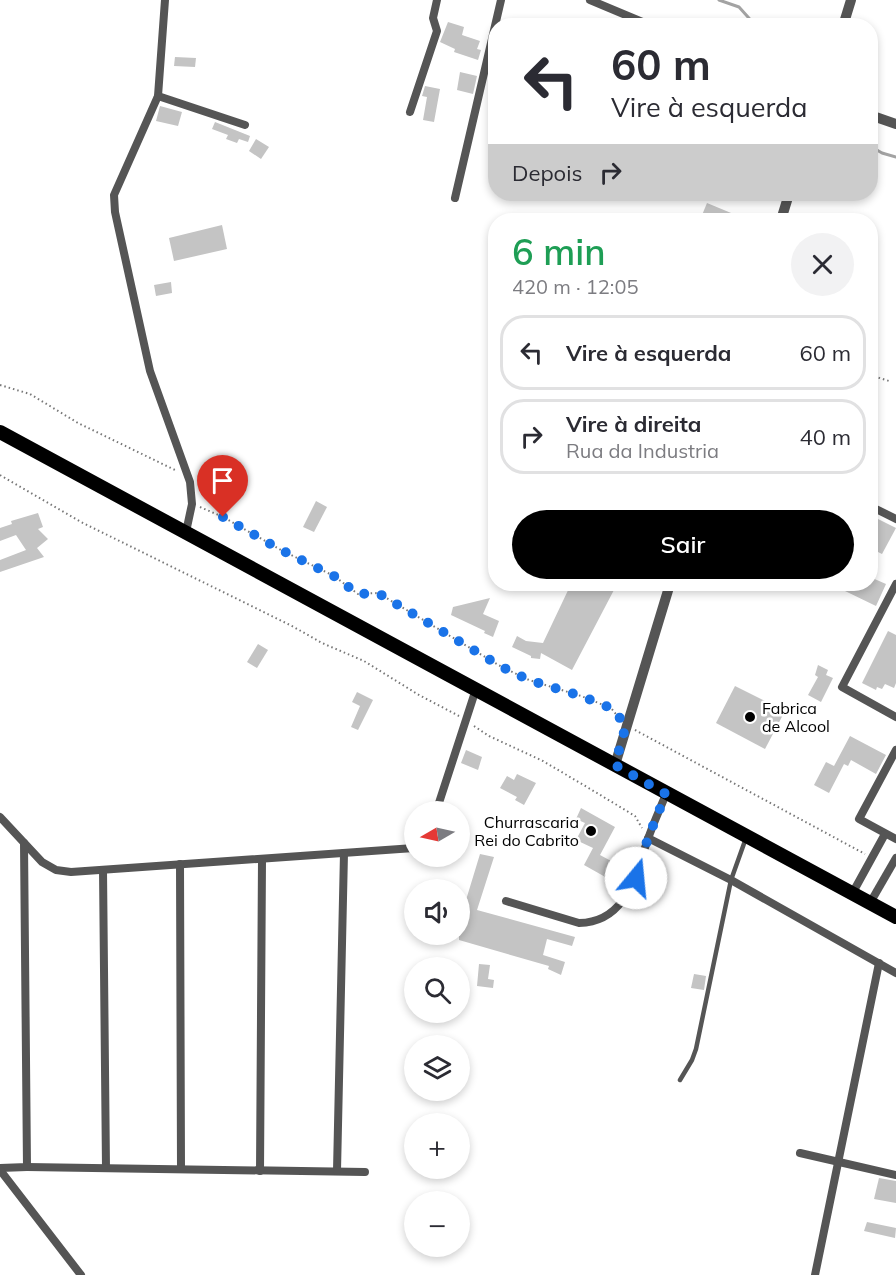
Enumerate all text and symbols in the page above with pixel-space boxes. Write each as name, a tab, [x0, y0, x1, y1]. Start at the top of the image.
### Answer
text: 60 m	[611, 38, 711, 91]
icon: left	[512, 42, 590, 120]
text: Vire à esquerda	[611, 90, 807, 124]
icon: right	[594, 156, 627, 189]
text: Depois	[512, 159, 582, 187]
text: 6 min	[512, 229, 606, 274]
button: close	[791, 233, 854, 296]
text: 420 m · 12:05	[512, 274, 638, 299]
icon: left	[515, 336, 548, 369]
text: Vire à esquerda	[566, 339, 731, 367]
text: 60 m	[800, 339, 851, 367]
text: Vire à direita	[566, 410, 701, 438]
icon: right	[515, 420, 548, 453]
text: 40 m	[800, 423, 851, 451]
text: Rua da Industria	[566, 438, 719, 463]
pin	[197, 455, 248, 517]
icon: arrive	[206, 464, 239, 497]
button: Sair	[512, 510, 854, 579]
place label: Fabrica de Alcool	[762, 698, 830, 736]
marker: Fabrica de Alcool	[743, 710, 757, 724]
north arrow	[404, 801, 470, 867]
map controls	[404, 801, 470, 1257]
place label: Churrascaria Rei do Cabrito	[474, 812, 579, 850]
marker: Churrascaria Rei do Cabrito	[584, 824, 598, 838]
position arrow	[604, 846, 668, 910]
button: sound	[404, 879, 470, 945]
button: search	[404, 957, 470, 1023]
button: layers	[404, 1035, 470, 1101]
button: +	[404, 1113, 470, 1179]
button: −	[404, 1191, 470, 1257]

